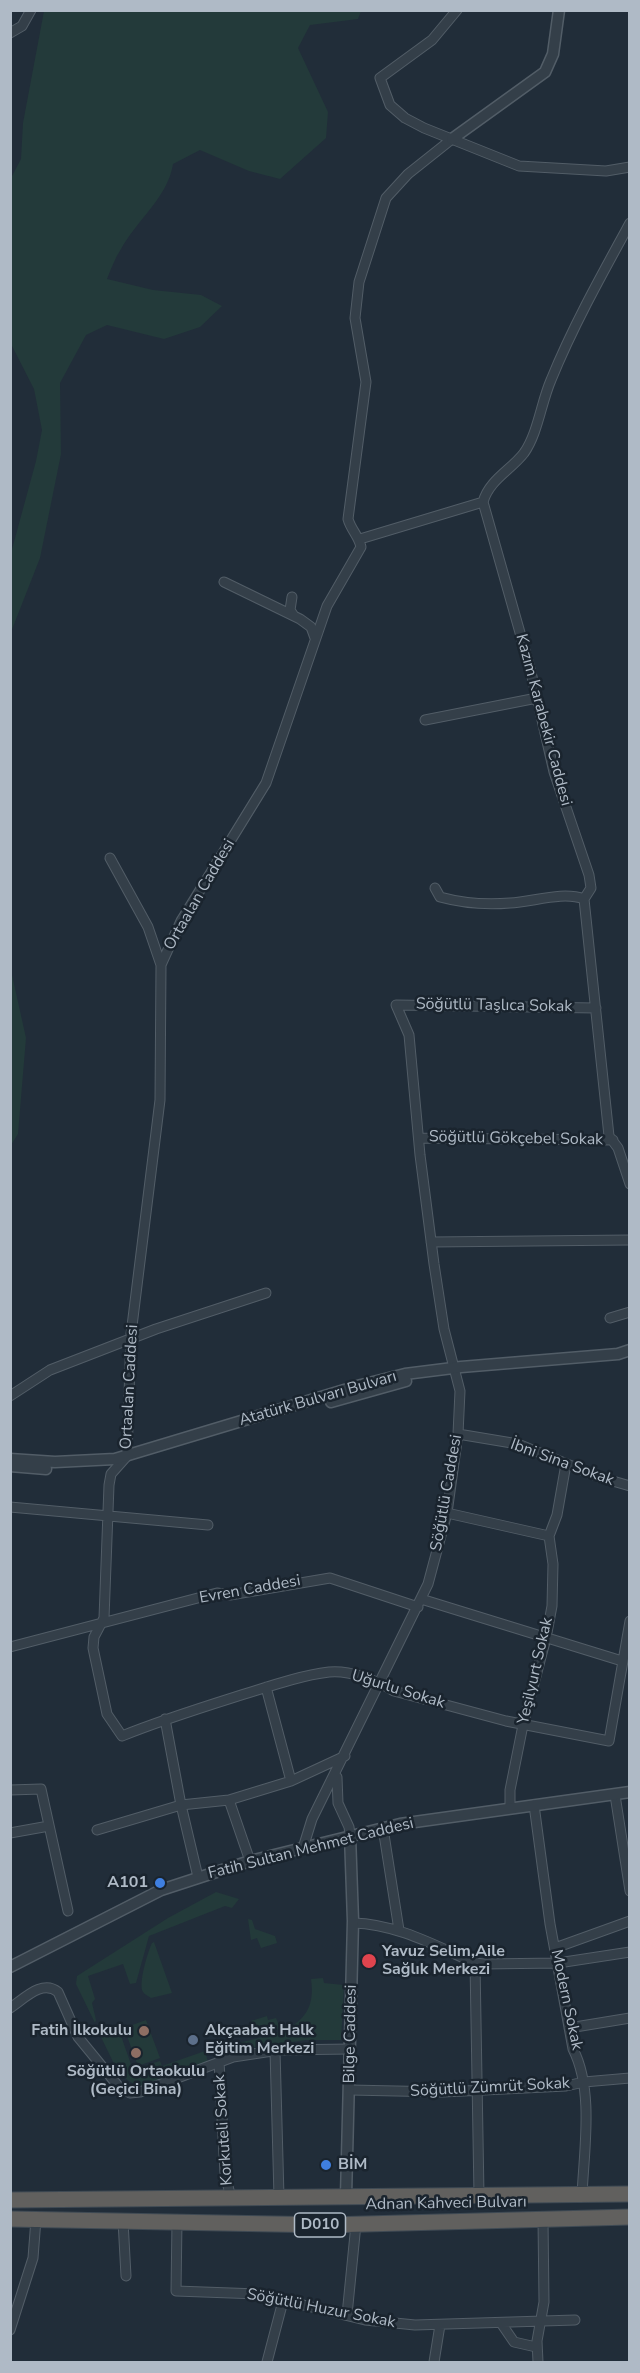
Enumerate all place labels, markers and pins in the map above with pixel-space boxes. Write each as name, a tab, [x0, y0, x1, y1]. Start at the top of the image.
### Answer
place label: A101	[107, 1873, 148, 1893]
marker: A101	[153, 1876, 167, 1890]
place label: Yavuz Selim,Aile Sağlık Merkezi	[382, 1942, 505, 1980]
marker: Yavuz Selim,Aile Sağlık Merkezi	[360, 1952, 378, 1970]
place label: Fatih İlkokulu	[31, 2021, 132, 2041]
place label: Akçaabat Halk Eğitim Merkezi	[205, 2021, 314, 2059]
marker: Fatih İlkokulu	[137, 2024, 151, 2038]
marker: Akçaabat Halk Eğitim Merkezi	[186, 2033, 200, 2047]
marker: Söğütlü Ortaokulu (Geçici Bina)	[129, 2046, 143, 2060]
place label: Söğütlü Ortaokulu (Geçici Bina)	[67, 2062, 205, 2100]
place label: BİM	[338, 2155, 367, 2175]
marker: BİM	[319, 2158, 333, 2172]

